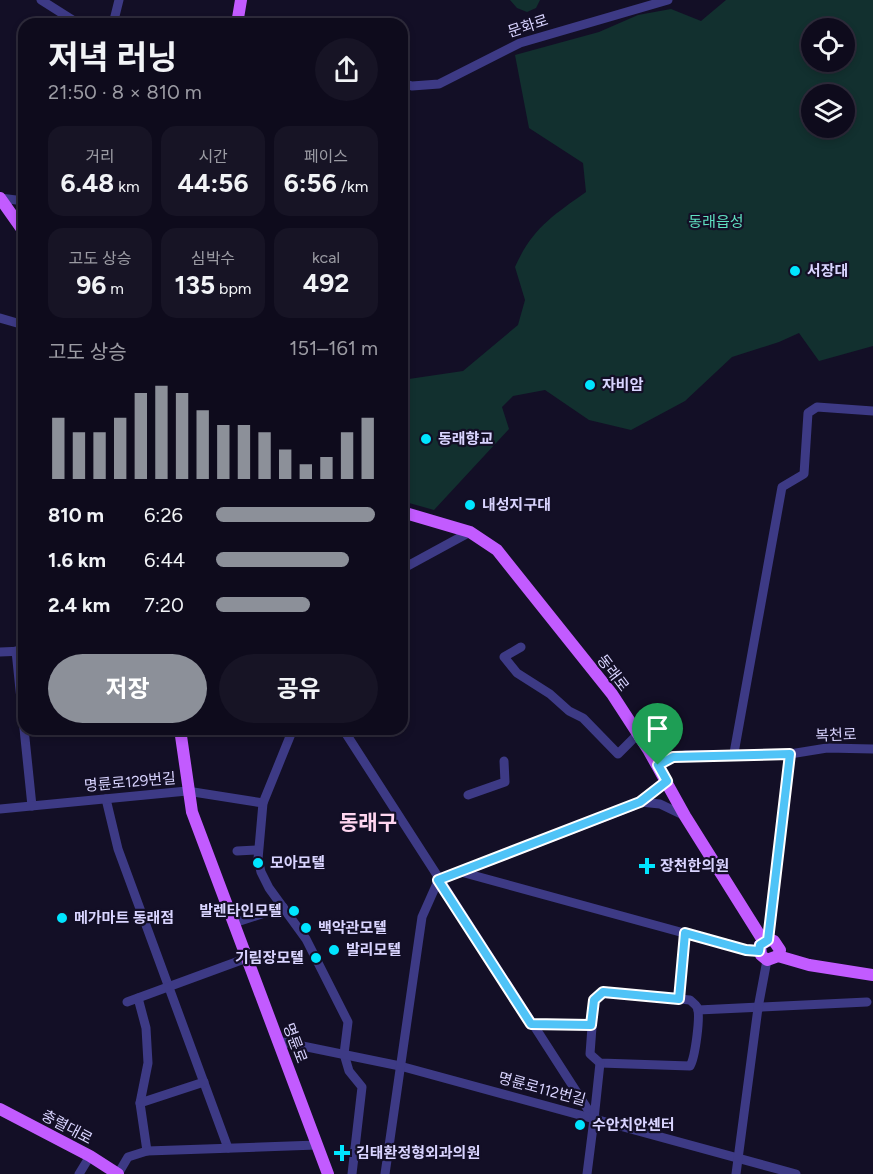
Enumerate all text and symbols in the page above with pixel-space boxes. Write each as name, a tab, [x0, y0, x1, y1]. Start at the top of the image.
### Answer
street label: 문화로	[506, 11, 550, 41]
map controls	[801, 18, 855, 138]
button: locate	[801, 18, 855, 72]
text: 저녁 러닝	[48, 38, 177, 77]
button: share	[315, 38, 378, 101]
text: 21:50 · 8 × 810 m	[48, 80, 202, 104]
button: layers	[801, 84, 855, 138]
text: 거리	[85, 147, 115, 166]
text: 시간	[198, 147, 228, 166]
text: 페이스	[304, 147, 348, 166]
text: 6.48	[60, 167, 114, 199]
text: 44:56	[178, 167, 248, 199]
text: 6:56	[284, 167, 337, 199]
text: km	[114, 177, 140, 196]
text: /km	[337, 177, 368, 196]
park label: 동래읍성	[688, 213, 744, 231]
text: kcal	[312, 248, 340, 267]
text: 고도 상승	[69, 249, 131, 268]
text: 심박수	[191, 249, 235, 268]
place label: 서장대	[807, 262, 848, 280]
marker: 서장대	[788, 264, 802, 278]
text: 492	[303, 267, 349, 299]
text: 96	[76, 269, 106, 301]
text: 135	[175, 269, 215, 301]
text: m	[106, 279, 124, 298]
text: bpm	[215, 279, 251, 298]
text: 151–161 m	[289, 336, 378, 360]
text: 고도 상승	[48, 340, 127, 364]
place label: 자비암	[602, 376, 644, 394]
marker: 자비암	[583, 378, 597, 392]
place label: 동래향교	[438, 430, 493, 448]
marker: 동래향교	[419, 432, 433, 446]
place label: 내성지구대	[482, 496, 551, 514]
marker: 내성지구대	[463, 498, 477, 512]
text: 810 m	[48, 503, 104, 527]
text: 6:26	[144, 503, 183, 527]
text: 1.6 km	[48, 548, 106, 572]
text: 6:44	[144, 548, 185, 572]
text: 2.4 km	[48, 593, 110, 617]
text: 7:20	[144, 593, 184, 617]
street label: 동래로	[593, 651, 633, 695]
button: 저장	[48, 654, 207, 723]
button: 공유	[219, 654, 378, 723]
pin	[632, 703, 683, 765]
icon: arrive	[641, 712, 674, 745]
street label: 복천로	[815, 725, 857, 745]
street label: 명륜로129번길	[83, 769, 177, 795]
district label: 동래구	[339, 810, 397, 835]
place label: 모아모텔	[270, 854, 325, 872]
marker: 모아모텔	[251, 856, 265, 870]
marker: 장천한의원	[638, 857, 656, 875]
place label: 장천한의원	[660, 857, 729, 875]
place label: 발렌타인모텔	[199, 902, 282, 920]
marker: 발렌타인모텔	[287, 904, 301, 918]
place label: 메가마트 동래점	[74, 909, 174, 927]
marker: 메가마트 동래점	[55, 911, 69, 925]
place label: 백악관모텔	[318, 919, 387, 937]
marker: 백악관모텔	[299, 921, 313, 935]
place label: 발리모텔	[346, 941, 401, 959]
marker: 발리모텔	[327, 943, 341, 957]
place label: 기림장모텔	[235, 949, 304, 967]
marker: 기림장모텔	[309, 951, 323, 965]
street label: 명륜로	[279, 1020, 311, 1066]
street label: 명륜로112번길	[496, 1069, 588, 1109]
street label: 충렬대로	[38, 1106, 96, 1148]
place label: 수안치안센터	[592, 1116, 675, 1134]
marker: 수안치안센터	[573, 1118, 587, 1132]
marker: 김태환정형외과의원	[333, 1144, 351, 1162]
place label: 김태환정형외과의원	[356, 1144, 480, 1162]

